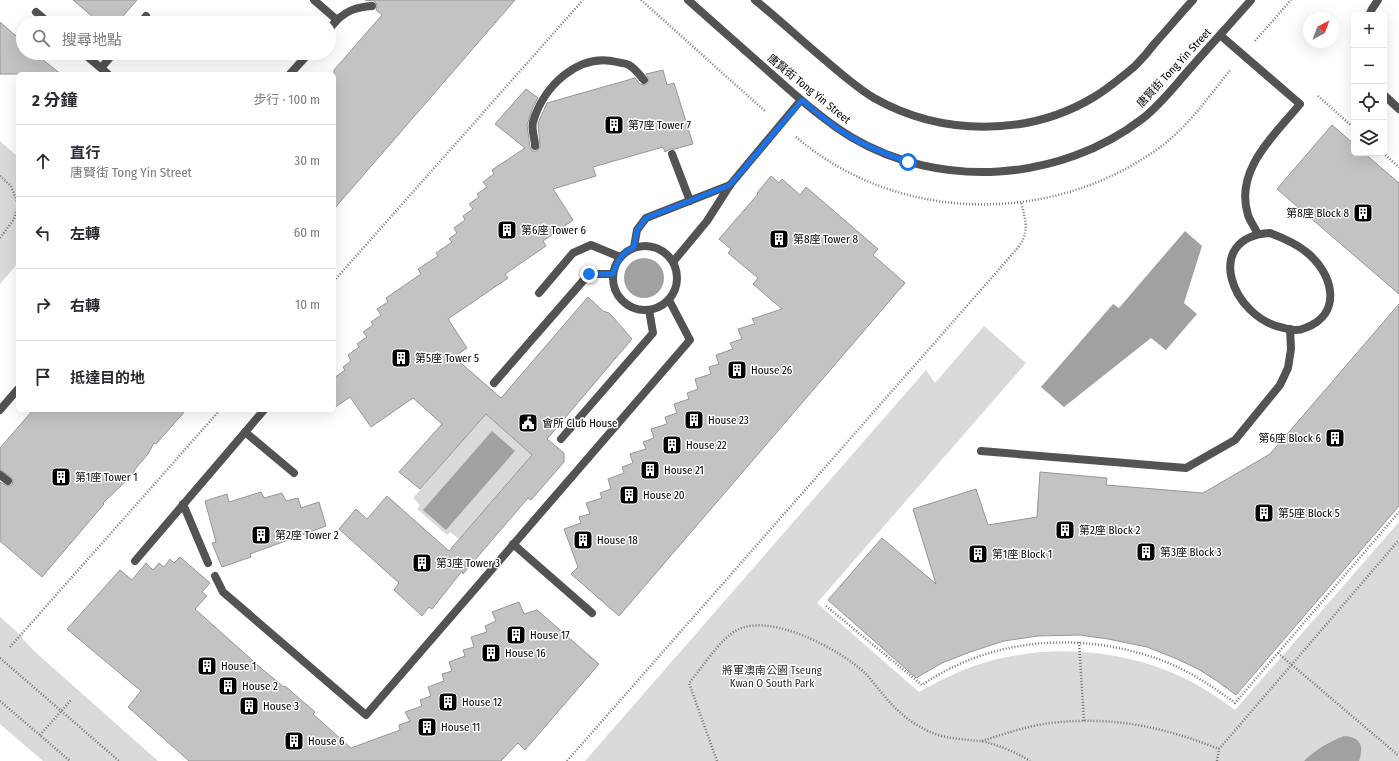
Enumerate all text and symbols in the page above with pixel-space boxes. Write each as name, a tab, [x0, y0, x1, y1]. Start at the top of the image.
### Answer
north arrow	[1303, 12, 1339, 48]
map controls	[1351, 12, 1387, 156]
button: +	[1351, 12, 1387, 48]
search box	[16, 16, 336, 60]
street label: 唐賢街 Tong Yin Street	[1134, 26, 1214, 110]
icon: search	[30, 27, 52, 49]
text: 搜尋地點	[62, 31, 122, 49]
button: −	[1351, 48, 1387, 84]
street label: 唐賢街 Tong Yin Street	[765, 52, 853, 127]
button: locate	[1351, 84, 1387, 120]
text: 2 分鐘	[32, 90, 77, 111]
text: 步行 · 100 m	[253, 92, 320, 107]
building icon: 第7座 Tower 7	[603, 114, 625, 136]
place label: 第7座 Tower 7	[628, 119, 691, 132]
button: layers	[1351, 120, 1387, 156]
text: 直行	[70, 144, 100, 162]
icon: ahead	[32, 150, 54, 172]
text: 30 m	[294, 153, 320, 168]
route start	[899, 153, 917, 171]
text: 唐賢街 Tong Yin Street	[70, 165, 192, 180]
building icon: 第8座 Block 8	[1352, 202, 1374, 224]
place label: 第8座 Block 8	[1286, 207, 1349, 220]
building icon: 第6座 Tower 6	[496, 219, 518, 241]
icon: left	[32, 222, 54, 244]
place label: 第6座 Tower 6	[521, 224, 586, 237]
text: 左轉	[70, 225, 100, 243]
text: 60 m	[294, 225, 320, 240]
building icon: 第8座 Tower 8	[768, 228, 790, 250]
place label: 第8座 Tower 8	[793, 233, 858, 246]
route end	[580, 265, 598, 283]
icon: right	[32, 294, 54, 316]
text: 右轉	[70, 297, 100, 315]
text: 10 m	[295, 297, 320, 312]
building icon: 第5座 Tower 5	[390, 347, 412, 369]
place label: 第5座 Tower 5	[415, 352, 479, 365]
building icon: House 26	[726, 359, 748, 381]
place label: House 26	[751, 364, 793, 377]
icon: arrive	[32, 366, 54, 388]
text: 抵達目的地	[70, 369, 145, 387]
building icon: House 23	[683, 409, 705, 431]
public building icon: 會所 Club House	[517, 412, 539, 434]
place label: House 23	[708, 414, 749, 427]
place label: 會所 Club House	[542, 417, 618, 430]
building icon: 第6座 Block 6	[1324, 427, 1346, 449]
place label: 第6座 Block 6	[1258, 432, 1322, 445]
building icon: House 22	[661, 434, 683, 456]
place label: House 22	[686, 439, 727, 452]
building icon: House 21	[639, 459, 661, 481]
place label: House 21	[664, 464, 704, 477]
building icon: 第1座 Tower 1	[50, 466, 72, 488]
place label: 第1座 Tower 1	[75, 471, 138, 484]
building icon: House 20	[618, 484, 640, 506]
place label: House 20	[643, 489, 685, 502]
building icon: 第5座 Block 5	[1253, 502, 1275, 524]
place label: 第5座 Block 5	[1278, 507, 1340, 520]
building icon: 第2座 Block 2	[1054, 519, 1076, 541]
building icon: 第2座 Tower 2	[250, 524, 272, 546]
place label: 第2座 Block 2	[1079, 524, 1141, 537]
place label: 第2座 Tower 2	[275, 529, 339, 542]
building icon: House 18	[572, 529, 594, 551]
place label: House 18	[597, 534, 638, 547]
building icon: 第3座 Block 3	[1135, 541, 1157, 563]
building icon: 第1座 Block 1	[967, 543, 989, 565]
place label: 第3座 Block 3	[1160, 546, 1222, 559]
place label: 第1座 Block 1	[992, 548, 1052, 561]
building icon: 第3座 Tower 3	[411, 552, 433, 574]
place label: 第3座 Tower 3	[436, 557, 500, 570]
building icon: House 17	[505, 624, 527, 646]
place label: House 17	[530, 629, 570, 642]
building icon: House 16	[480, 642, 502, 664]
place label: House 16	[505, 647, 546, 660]
building icon: House 1	[196, 655, 218, 677]
place label: House 1	[221, 660, 256, 673]
park label: 將軍澳南公園 Tseung Kwan O South Park	[722, 664, 823, 690]
building icon: House 2	[217, 675, 239, 697]
place label: House 2	[242, 680, 278, 693]
building icon: House 12	[437, 691, 459, 713]
building icon: House 3	[238, 695, 260, 717]
place label: House 12	[462, 696, 502, 709]
place label: House 3	[263, 700, 299, 713]
building icon: House 11	[416, 716, 438, 738]
place label: House 11	[441, 721, 480, 734]
building icon: House 6	[283, 730, 305, 752]
place label: House 6	[308, 735, 345, 748]

